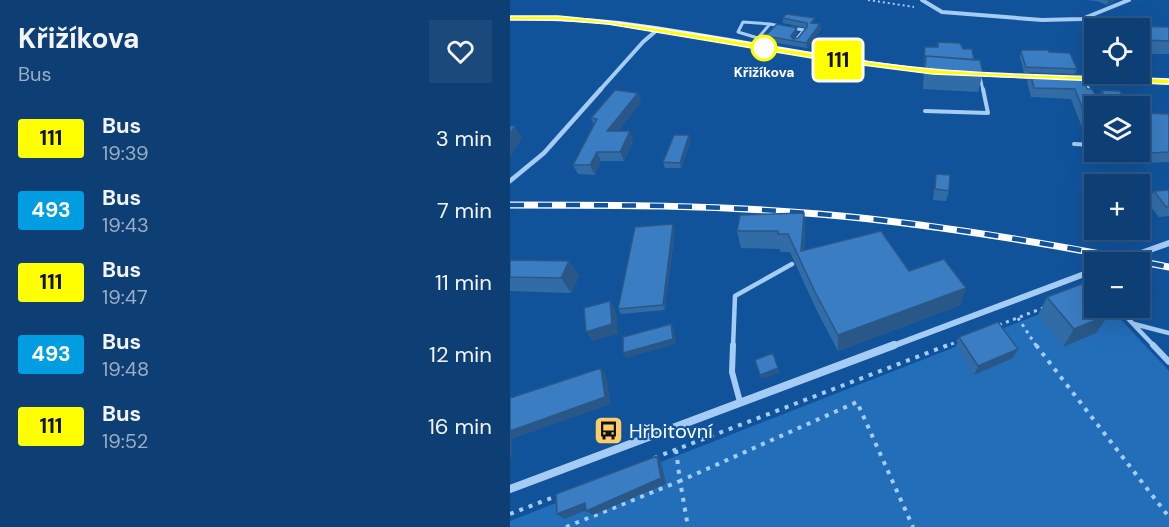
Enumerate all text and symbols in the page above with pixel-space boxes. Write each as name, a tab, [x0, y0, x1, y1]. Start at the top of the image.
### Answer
map controls	[1084, 18, 1150, 318]
button: locate	[1084, 18, 1150, 84]
text: Křižíkova	[18, 20, 139, 57]
button: heart	[429, 20, 492, 83]
marker: Křižíkova	[751, 35, 777, 61]
line badge: 111	[804, 40, 872, 80]
text: 111	[827, 46, 849, 74]
text: Bus	[18, 61, 52, 87]
place label: Křižíkova	[734, 63, 794, 81]
button: layers	[1084, 96, 1150, 162]
text: Bus	[102, 111, 141, 140]
text: 111	[40, 124, 62, 152]
text: 3 min	[436, 124, 492, 153]
text: 19:39	[102, 140, 149, 166]
button: +	[1084, 174, 1150, 240]
text: Bus	[102, 183, 141, 212]
text: 493	[31, 196, 71, 224]
text: 7 min	[437, 196, 492, 225]
text: 19:43	[102, 212, 149, 238]
button: −	[1084, 252, 1150, 318]
text: Bus	[102, 255, 141, 284]
text: 111	[40, 268, 62, 296]
text: 11 min	[435, 268, 492, 297]
text: 19:47	[102, 284, 148, 310]
text: Bus	[102, 327, 141, 356]
text: 493	[31, 340, 71, 368]
text: 12 min	[429, 340, 492, 369]
text: 19:48	[102, 356, 149, 382]
text: Bus	[102, 399, 141, 428]
text: 111	[40, 412, 62, 440]
text: 16 min	[428, 412, 492, 441]
bus stop icon: Hřbitovní	[592, 415, 624, 447]
place label: Hřbitovní	[629, 418, 713, 444]
text: 19:52	[102, 428, 148, 454]

